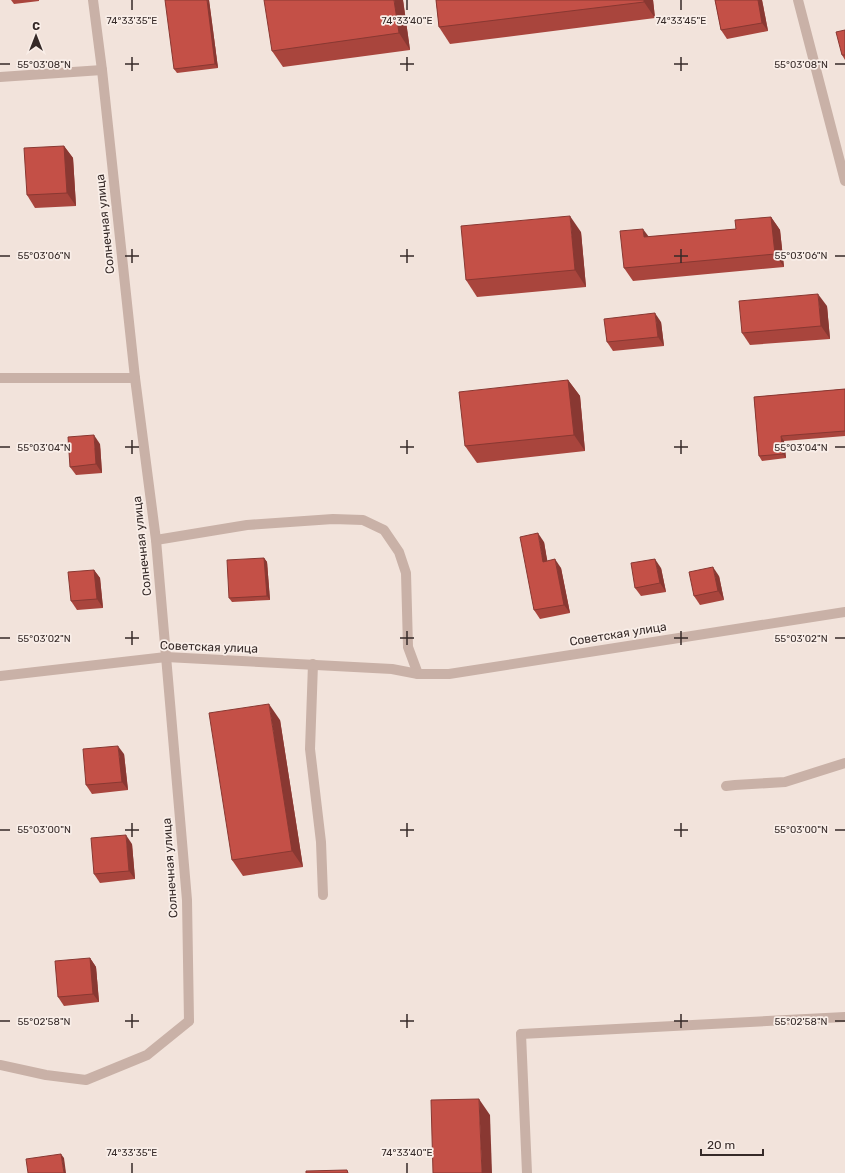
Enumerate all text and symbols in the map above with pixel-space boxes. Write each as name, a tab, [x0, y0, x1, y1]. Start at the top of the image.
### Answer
text: 74°33'35"E	[107, 15, 157, 27]
text: 74°33'40"E	[382, 15, 432, 27]
text: 74°33'45"E	[656, 15, 706, 27]
north arrow	[16, 16, 56, 56]
text: С	[32, 20, 40, 33]
text: 55°03'08"N	[17, 59, 71, 71]
text: 55°03'08"N	[774, 59, 828, 71]
street label: Солнечная улица	[93, 173, 117, 275]
text: 55°03'06"N	[17, 250, 71, 262]
text: 55°03'06"N	[774, 250, 828, 262]
text: 55°03'04"N	[17, 442, 71, 454]
text: 55°03'04"N	[774, 442, 828, 454]
street label: Солнечная улица	[130, 495, 154, 597]
street label: Советская улица	[568, 619, 668, 649]
text: 55°03'02"N	[17, 633, 71, 645]
text: 55°03'02"N	[774, 633, 828, 645]
street label: Советская улица	[160, 638, 258, 656]
street label: Солнечная улица	[160, 817, 180, 919]
text: 55°03'00"N	[17, 824, 71, 836]
text: 55°03'00"N	[774, 824, 828, 836]
text: 55°02'58"N	[17, 1016, 71, 1028]
text: 55°02'58"N	[774, 1016, 828, 1028]
scale bar	[701, 1131, 763, 1157]
text: 20 m	[707, 1138, 735, 1152]
text: 74°33'35"E	[107, 1147, 157, 1159]
text: 74°33'40"E	[382, 1147, 432, 1159]

